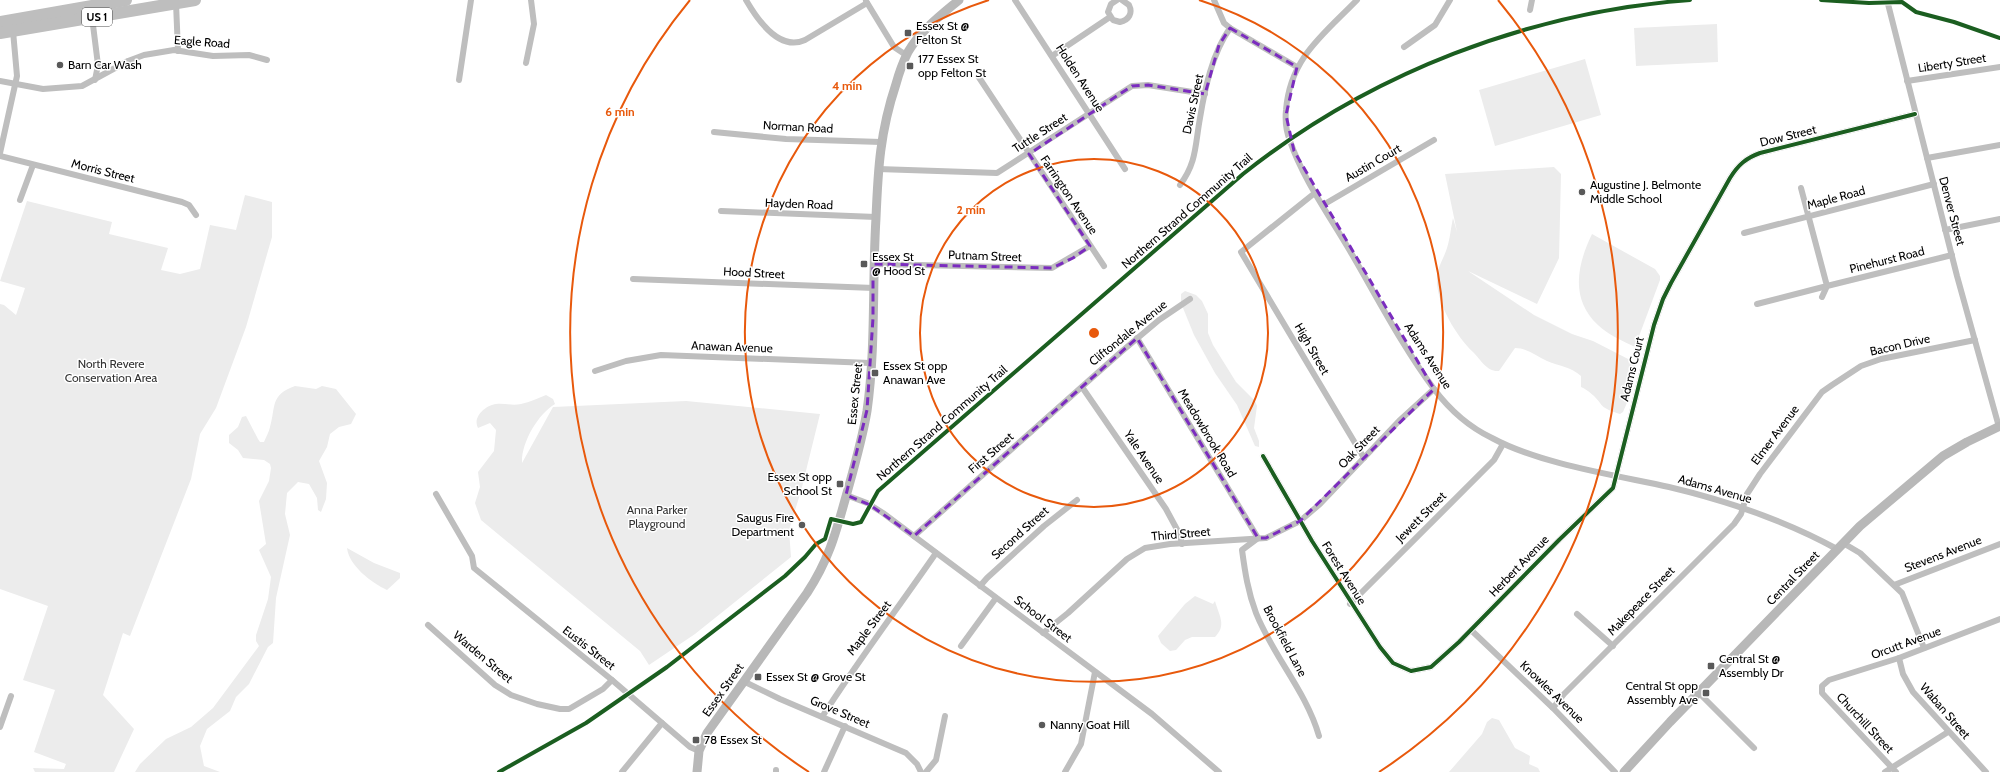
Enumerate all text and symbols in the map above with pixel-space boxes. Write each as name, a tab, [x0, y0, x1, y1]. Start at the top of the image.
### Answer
road number: US 1	[82, 8, 112, 26]
place label: Essex St @ Felton St	[916, 18, 970, 47]
marker: Essex St @ Felton St	[903, 28, 913, 38]
street label: Eagle Road	[174, 32, 231, 51]
street label: Holden Avenue	[1053, 41, 1108, 115]
street label: Liberty Street	[1917, 50, 1987, 75]
place label: 177 Essex St opp Felton St	[918, 51, 986, 80]
place label: Barn Car Wash	[68, 57, 142, 72]
marker: Barn Car Wash	[55, 60, 65, 70]
marker: 177 Essex St opp Felton St	[905, 61, 915, 71]
street label: Davis Street	[1179, 72, 1206, 135]
text: 4 min	[832, 78, 862, 93]
text: 6 min	[605, 104, 635, 119]
street label: Tuttle Street	[1010, 109, 1070, 156]
street label: Norman Road	[762, 117, 834, 136]
street label: Dow Street	[1758, 121, 1818, 150]
street label: Austin Court	[1342, 140, 1404, 185]
street label: Northern Strand Community Trail	[1118, 150, 1255, 272]
street label: Farrington Avenue	[1037, 152, 1101, 237]
street label: Morris Street	[70, 155, 136, 186]
street label: Denver Street	[1936, 175, 1969, 247]
place label: Augustine J. Belmonte Middle School	[1590, 177, 1701, 206]
street label: Maple Road	[1805, 183, 1867, 212]
marker: Augustine J. Belmonte Middle School	[1577, 187, 1587, 197]
street label: Hayden Road	[765, 195, 833, 212]
text: 2 min	[957, 202, 985, 217]
street label: Pinehurst Road	[1848, 243, 1926, 276]
street label: Putnam Street	[948, 247, 1022, 264]
place label: Essex St @ Hood St	[872, 249, 925, 278]
marker: Essex St @ Hood St	[859, 259, 869, 269]
street label: Hood Street	[723, 263, 785, 282]
street label: Cliftondale Avenue	[1086, 297, 1170, 369]
street label: High Street	[1292, 320, 1333, 377]
street label: Adams Avenue	[1401, 320, 1455, 392]
centre of rings	[1087, 326, 1101, 340]
street label: Bacon Drive	[1868, 330, 1931, 359]
street label: Adams Court	[1616, 335, 1647, 403]
street label: Anawan Avenue	[691, 338, 773, 355]
park label: North Revere Conservation Area	[65, 356, 157, 385]
place label: Essex St opp Anawan Ave	[883, 358, 948, 387]
street label: Essex Street	[844, 362, 865, 425]
street label: Northern Strand Community Trail	[873, 362, 1010, 484]
marker: Essex St opp Anawan Ave	[870, 368, 880, 378]
street label: Meadowbrook Road	[1175, 386, 1240, 480]
street label: Elmer Avenue	[1747, 402, 1802, 467]
street label: Oak Street	[1335, 422, 1383, 471]
street label: Yale Avenue	[1120, 426, 1168, 486]
street label: First Street	[965, 429, 1016, 476]
place label: Essex St opp School St	[767, 469, 832, 498]
street label: Adams Avenue	[1677, 471, 1754, 506]
marker: Essex St opp School St	[835, 479, 845, 489]
street label: Jewett Street	[1391, 488, 1449, 546]
park label: Anna Parker Playground	[627, 502, 687, 531]
street label: Second Street	[988, 503, 1051, 562]
place label: Saugus Fire Department	[732, 510, 794, 539]
marker: Saugus Fire Department	[797, 520, 807, 530]
street label: Third Street	[1151, 523, 1211, 544]
street label: Herbert Avenue	[1486, 532, 1552, 600]
street label: Stevens Avenue	[1902, 532, 1983, 575]
street label: Forest Avenue	[1319, 538, 1370, 607]
street label: Central Street	[1763, 547, 1822, 608]
street label: Makepeace Street	[1604, 563, 1677, 638]
street label: School Street	[1011, 592, 1075, 645]
street label: Maple Street	[843, 597, 894, 658]
street label: Brookfield Lane	[1260, 602, 1311, 679]
street label: Eustis Street	[560, 622, 619, 673]
street label: Orcutt Avenue	[1869, 623, 1943, 662]
street label: Warden Street	[450, 627, 516, 686]
place label: Central St @ Assembly Dr	[1719, 651, 1784, 680]
street label: Knowles Avenue	[1517, 657, 1588, 726]
street label: Essex Street	[699, 660, 746, 719]
marker: Central St @ Assembly Dr	[1706, 661, 1716, 671]
place label: Essex St @ Grove St	[766, 669, 866, 684]
marker: Essex St @ Grove St	[753, 672, 763, 682]
place label: Central St opp Assembly Ave	[1625, 678, 1698, 707]
street label: Waban Street	[1917, 680, 1974, 742]
marker: Central St opp Assembly Ave	[1701, 688, 1711, 698]
street label: Churchill Street	[1833, 689, 1897, 756]
street label: Grove Street	[808, 692, 872, 731]
place label: Nanny Goat Hill	[1050, 717, 1130, 732]
marker: Nanny Goat Hill	[1037, 720, 1047, 730]
place label: 78 Essex St	[704, 732, 762, 747]
marker: 78 Essex St	[691, 735, 701, 745]

